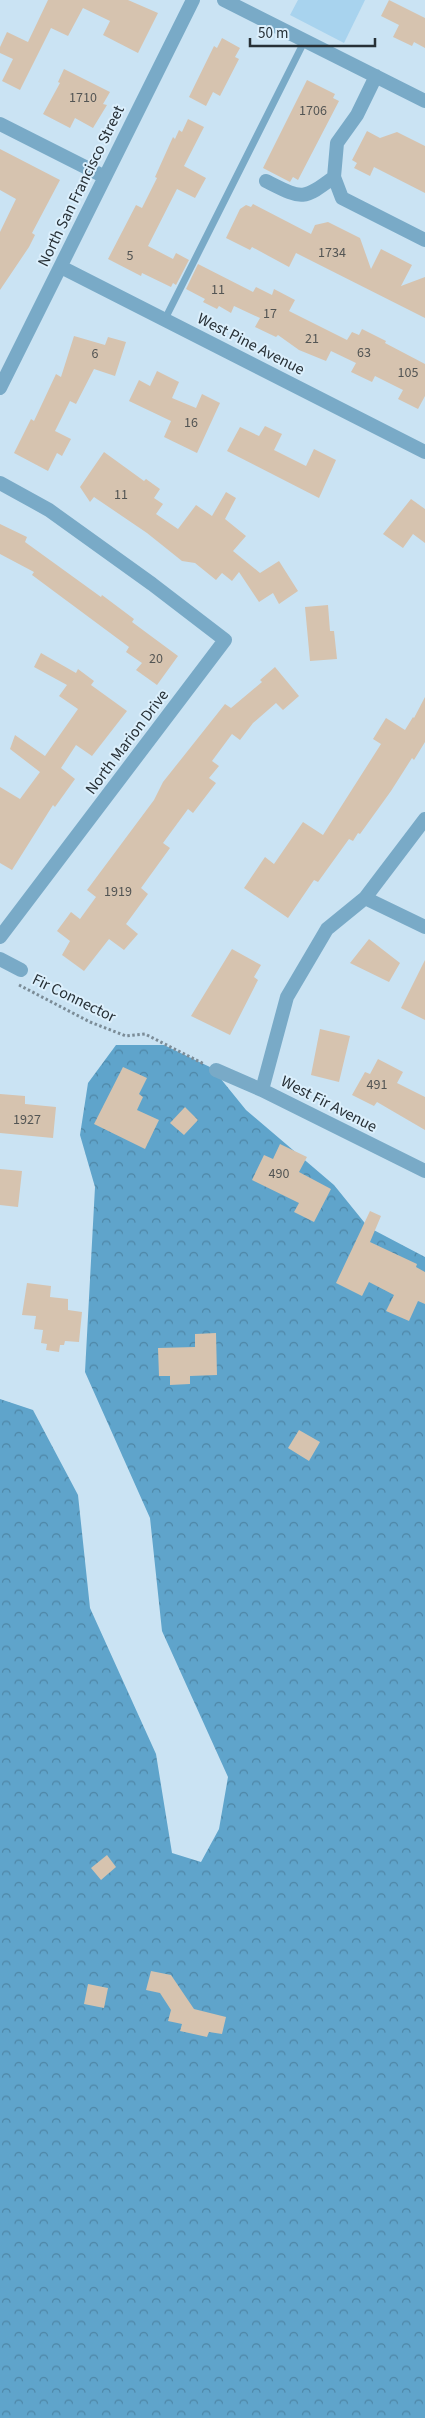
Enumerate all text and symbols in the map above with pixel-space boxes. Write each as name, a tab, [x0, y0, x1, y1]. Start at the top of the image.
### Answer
scale bar	[250, 15, 375, 47]
text: 50 m	[258, 23, 288, 44]
house number: 1710	[69, 88, 97, 108]
street label: North San Francisco Street	[32, 101, 130, 270]
house number: 1706	[299, 101, 327, 121]
house number: 1734	[318, 243, 346, 263]
house number: 5	[127, 246, 134, 266]
house number: 11	[211, 280, 225, 300]
house number: 17	[263, 304, 277, 324]
street label: West Pine Avenue	[194, 307, 308, 381]
house number: 21	[305, 329, 319, 349]
house number: 63	[357, 343, 371, 363]
house number: 6	[92, 344, 99, 364]
house number: 105	[398, 363, 418, 383]
house number: 16	[184, 413, 198, 433]
house number: 11	[114, 485, 128, 505]
house number: 20	[149, 649, 163, 669]
street label: North Marion Drive	[80, 685, 174, 799]
house number: 1919	[104, 882, 132, 902]
street label: Fir Connector	[29, 968, 120, 1028]
street label: West Fir Avenue	[277, 1070, 381, 1138]
house number: 491	[367, 1075, 387, 1095]
house number: 1927	[13, 1110, 41, 1130]
house number: 490	[269, 1164, 289, 1184]

